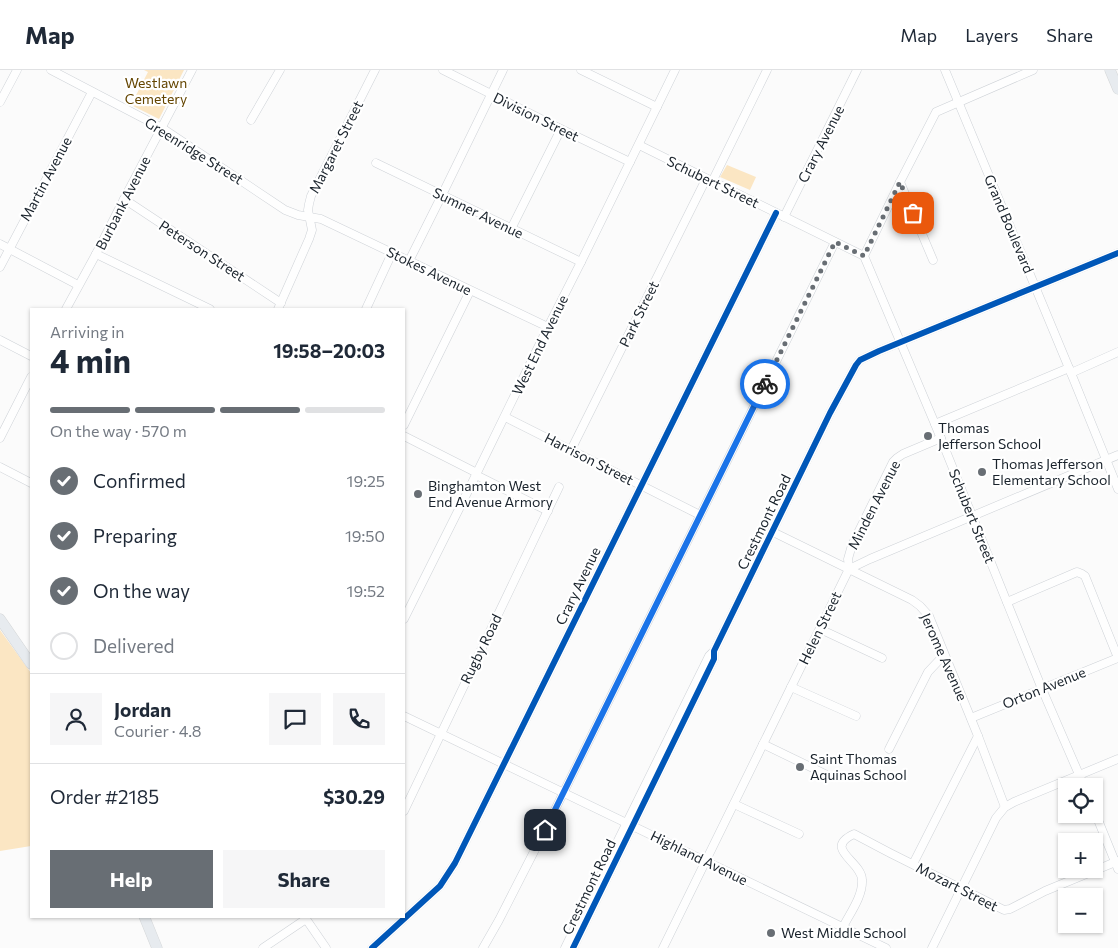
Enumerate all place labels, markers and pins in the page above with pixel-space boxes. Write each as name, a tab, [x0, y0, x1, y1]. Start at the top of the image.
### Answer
pin	[892, 192, 934, 234]
place label: Thomas Jefferson School	[938, 419, 1041, 452]
marker: Thomas Jefferson School	[922, 430, 934, 442]
place label: Thomas Jefferson Elementary School	[992, 455, 1111, 488]
marker: Thomas Jefferson Elementary School	[976, 466, 988, 478]
place label: Binghamton West End Avenue Armory	[428, 477, 553, 510]
marker: Binghamton West End Avenue Armory	[412, 488, 424, 500]
place label: Saint Thomas Aquinas School	[810, 750, 907, 783]
marker: Saint Thomas Aquinas School	[794, 761, 806, 773]
pin	[524, 809, 566, 851]
place label: West Middle School	[781, 924, 907, 941]
marker: West Middle School	[765, 927, 777, 939]

